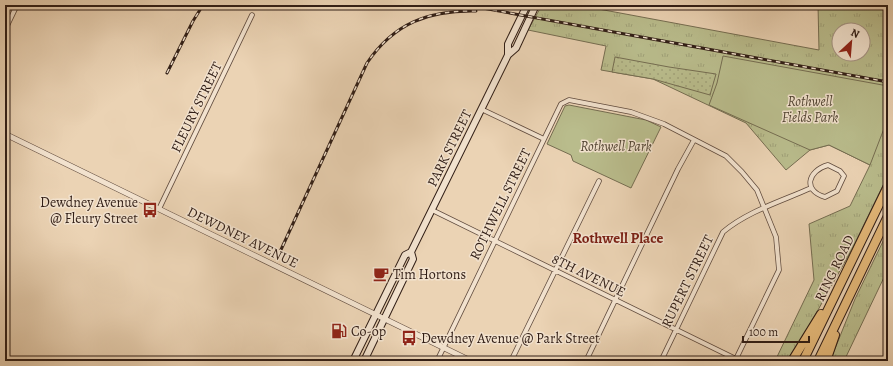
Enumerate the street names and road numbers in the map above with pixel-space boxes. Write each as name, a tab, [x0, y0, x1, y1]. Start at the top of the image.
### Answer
street label: FLEURY STREET	[166, 58, 227, 156]
street label: PARK STREET	[423, 106, 476, 190]
street label: ROTHWELL STREET	[465, 145, 536, 263]
street label: DEWDNEY AVENUE	[184, 202, 302, 273]
street label: RUPERT STREET	[657, 232, 718, 331]
street label: RING ROAD	[810, 232, 859, 305]
street label: 8TH AVENUE	[549, 249, 629, 302]

